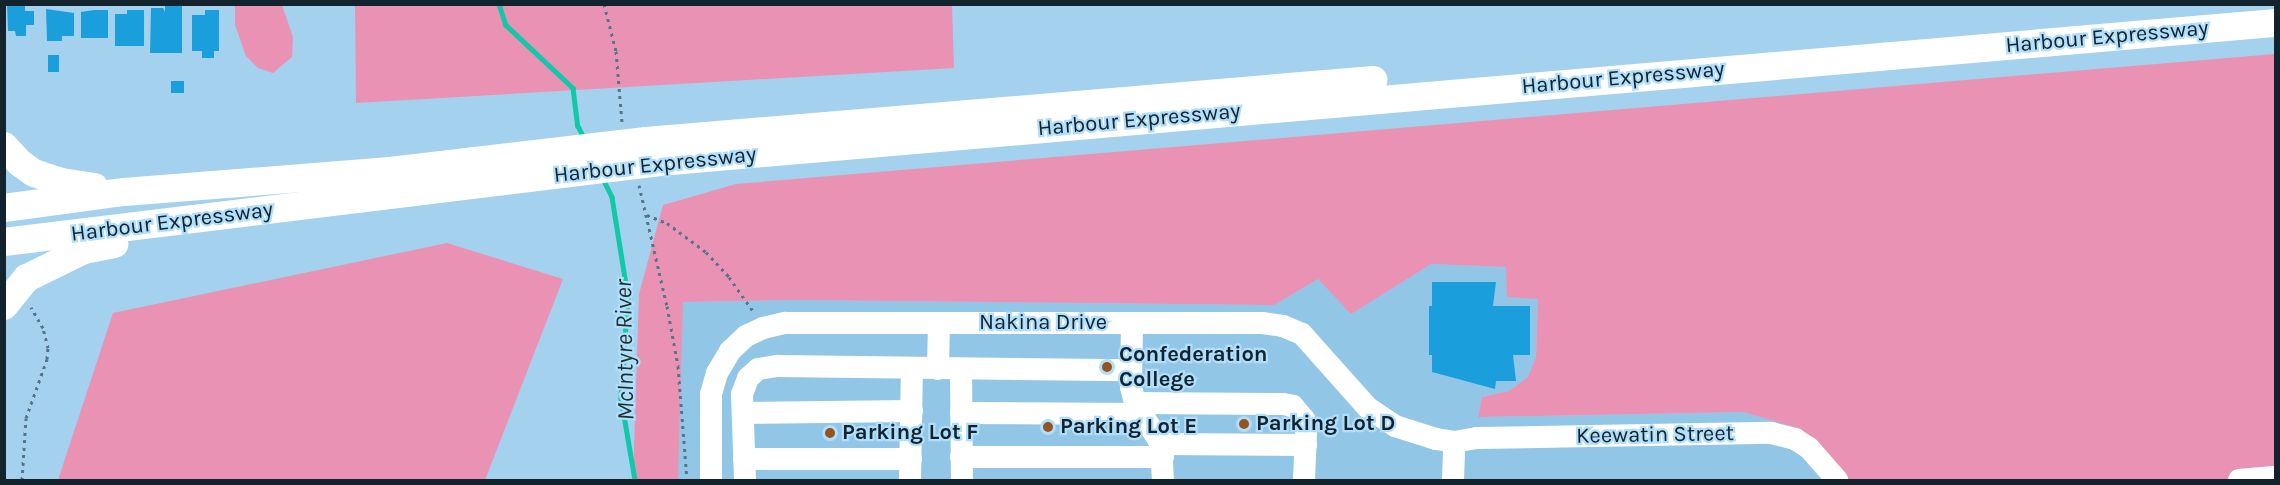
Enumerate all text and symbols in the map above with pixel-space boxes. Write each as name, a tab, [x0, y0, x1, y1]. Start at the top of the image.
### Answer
street label: Harbour Expressway	[2005, 15, 2209, 59]
street label: Harbour Expressway	[1521, 56, 1725, 100]
street label: Harbour Expressway	[1037, 98, 1241, 142]
street label: Harbour Expressway	[552, 141, 758, 189]
street label: Harbour Expressway	[69, 197, 275, 247]
water label: McIntyre River	[609, 279, 641, 421]
street label: Nakina Drive	[979, 310, 1107, 336]
place label: Confederation College	[1119, 341, 1268, 392]
marker: Confederation College	[1100, 360, 1114, 374]
place label: Parking Lot D	[1256, 411, 1395, 437]
place label: Parking Lot E	[1060, 414, 1197, 440]
marker: Parking Lot D	[1237, 417, 1251, 431]
place label: Parking Lot F	[842, 420, 978, 446]
marker: Parking Lot E	[1041, 420, 1055, 434]
street label: Keewatin Street	[1576, 420, 1734, 450]
marker: Parking Lot F	[823, 426, 837, 440]

